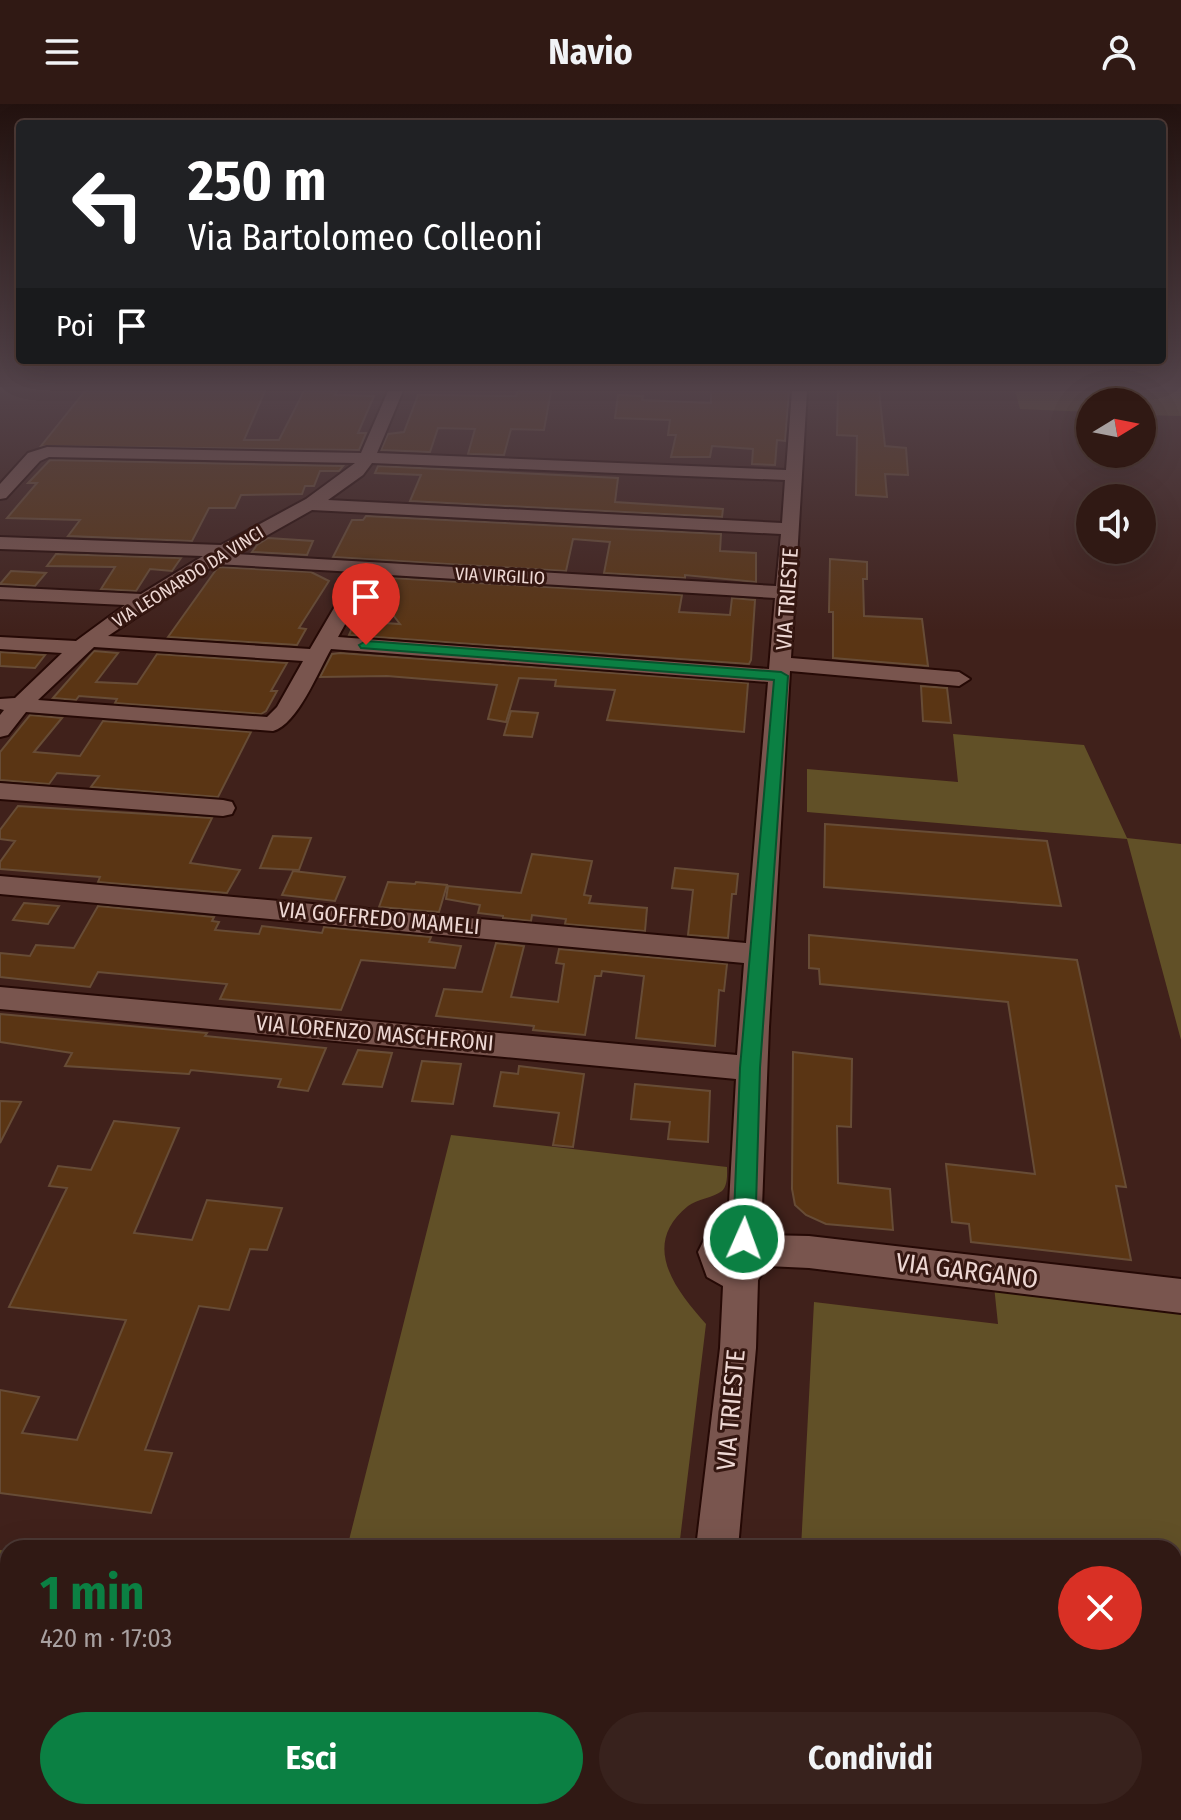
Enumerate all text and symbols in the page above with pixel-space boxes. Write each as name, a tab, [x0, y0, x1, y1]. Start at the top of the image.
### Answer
icon: menu	[40, 30, 84, 74]
text: Navio	[548, 30, 633, 74]
icon: person	[1097, 30, 1141, 74]
text: 250 m	[188, 148, 326, 215]
icon: left	[56, 152, 160, 256]
text: Via Bartolomeo Colleoni	[188, 216, 543, 260]
icon: arrive	[110, 304, 154, 348]
text: Poi	[56, 308, 94, 344]
north arrow	[1076, 388, 1156, 468]
map controls	[1076, 388, 1156, 564]
button: sound	[1076, 484, 1156, 564]
street label: VIA LEONARDO DA VINCI	[108, 522, 268, 632]
street label: VIA TRIESTE	[770, 547, 804, 651]
pin	[332, 563, 400, 645]
street label: VIA VIRGILIO	[454, 563, 546, 589]
icon: arrive	[344, 575, 388, 619]
street label: VIA GOFFREDO MAMELI	[277, 896, 481, 940]
street label: VIA LORENZO MASCHERONI	[255, 1009, 495, 1057]
position arrow	[702, 1197, 786, 1281]
street label: VIA GARGANO	[894, 1247, 1040, 1295]
street label: VIA TRIESTE	[710, 1348, 752, 1472]
text: 1 min	[40, 1564, 145, 1622]
button: close	[1058, 1566, 1142, 1650]
text: 420 m · 17:03	[40, 1623, 172, 1654]
button: Esci	[40, 1712, 583, 1804]
button: Condividi	[599, 1712, 1142, 1804]

